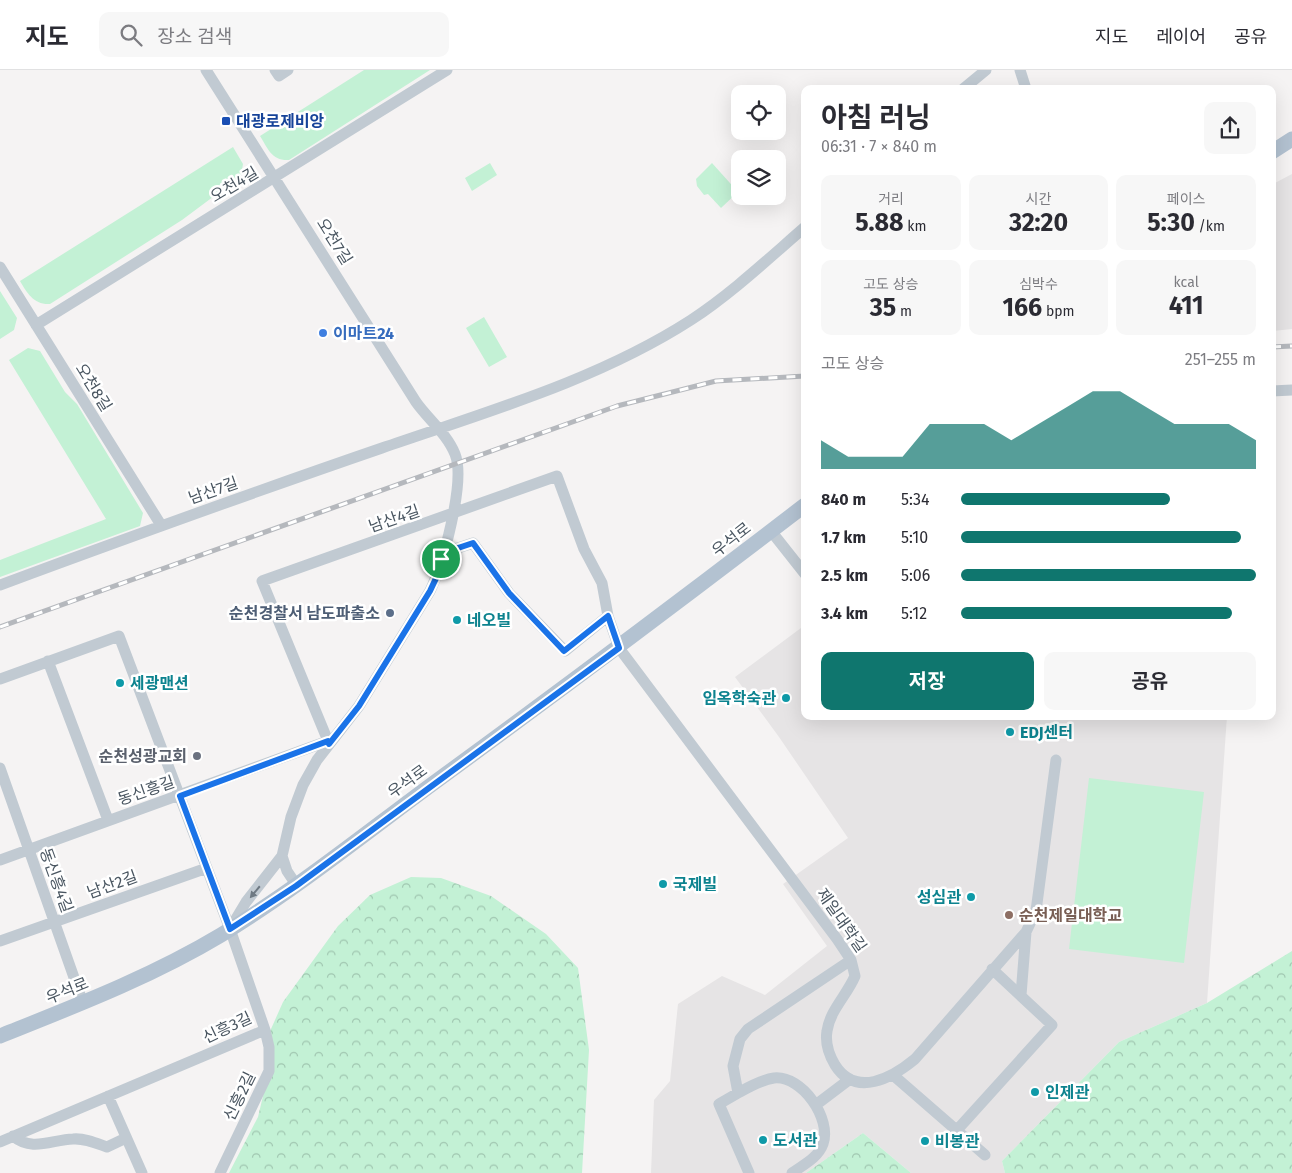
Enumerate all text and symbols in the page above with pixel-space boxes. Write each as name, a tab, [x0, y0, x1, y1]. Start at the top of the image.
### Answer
search box	[99, 12, 449, 57]
icon: search	[117, 21, 145, 49]
text: 지도	[25, 23, 69, 51]
text: 장소 검색	[157, 25, 232, 48]
text: 지도	[1095, 26, 1128, 48]
text: 레이어	[1156, 26, 1206, 48]
text: 공유	[1234, 26, 1267, 48]
map controls	[731, 85, 786, 205]
button: locate	[731, 85, 786, 140]
text: 아침 러닝	[821, 101, 931, 134]
button: share	[1204, 102, 1256, 154]
place label: 대광로제비앙	[236, 112, 325, 131]
marker: 대광로제비앙	[220, 115, 232, 127]
text: 06:31 · 7 × 840 m	[821, 137, 937, 156]
button: layers	[731, 150, 786, 205]
street label: 오천4길	[207, 163, 262, 206]
text: 거리	[878, 191, 904, 208]
text: 시간	[1026, 191, 1051, 208]
text: 페이스	[1167, 191, 1205, 208]
text: 5.88	[855, 208, 904, 238]
text: 32:20	[1009, 208, 1068, 238]
text: 5:30	[1147, 208, 1195, 238]
street label: 오천7길	[313, 214, 356, 268]
text: km	[904, 218, 927, 235]
text: /km	[1195, 218, 1225, 235]
text: kcal	[1174, 274, 1199, 291]
text: 고도 상승	[863, 276, 918, 293]
text: 심박수	[1019, 276, 1058, 293]
text: 411	[1169, 291, 1204, 321]
text: 35	[870, 293, 896, 323]
text: 166	[1002, 293, 1042, 323]
text: m	[896, 303, 912, 320]
text: bpm	[1042, 303, 1075, 320]
place label: 이마트24	[333, 324, 394, 343]
marker: 이마트24	[317, 327, 329, 339]
text: 251–255 m	[1185, 350, 1256, 369]
text: 고도 상승	[821, 354, 884, 373]
street label: 오천8길	[71, 360, 116, 415]
street label: 남산7길	[186, 473, 240, 508]
text: 840 m	[821, 490, 866, 509]
text: 5:34	[901, 490, 929, 509]
street label: 남산4길	[366, 501, 422, 536]
street label: 우석로	[708, 518, 755, 560]
text: 1.7 km	[821, 528, 866, 547]
text: 5:10	[901, 528, 928, 547]
pin	[420, 538, 462, 580]
icon: arrive	[427, 545, 455, 573]
text: 2.5 km	[821, 566, 868, 585]
text: 5:06	[901, 566, 930, 585]
place label: 순천경찰서 남도파출소	[229, 604, 380, 623]
text: 3.4 km	[821, 604, 868, 623]
text: 5:12	[901, 604, 927, 623]
marker: 순천경찰서 남도파출소	[384, 607, 396, 619]
place label: 네오빌	[467, 611, 511, 630]
marker: 네오빌	[451, 614, 463, 626]
button: 저장	[821, 652, 1034, 710]
button: 공유	[1044, 652, 1256, 710]
place label: 세광맨션	[130, 674, 189, 693]
marker: 세광맨션	[114, 677, 126, 689]
place label: 임옥학숙관	[702, 689, 776, 708]
marker: 임옥학숙관	[780, 692, 792, 704]
place label: EDJ센터	[1020, 723, 1073, 742]
marker: EDJ센터	[1004, 726, 1016, 738]
place label: 순천성광교회	[99, 747, 187, 766]
marker: 순천성광교회	[191, 750, 203, 762]
street label: 우석로	[384, 761, 431, 802]
street label: 동신흥길	[115, 772, 177, 809]
street label: 동신흥4길	[36, 845, 77, 915]
street label: 남산2길	[84, 867, 140, 902]
place label: 국제빌	[673, 875, 717, 894]
marker: 국제빌	[657, 878, 669, 890]
one-way arrow	[249, 885, 261, 897]
street label: 제일대학길	[813, 885, 870, 956]
place label: 성심관	[917, 888, 961, 907]
marker: 성심관	[965, 891, 977, 903]
place label: 순천제일대학교	[1019, 906, 1122, 925]
marker: 순천제일대학교	[1003, 909, 1015, 921]
street label: 우석로	[43, 973, 91, 1008]
street label: 신흥3길	[200, 1008, 255, 1047]
street label: 신흥2길	[219, 1069, 259, 1124]
place label: 인제관	[1045, 1083, 1089, 1102]
marker: 인제관	[1029, 1086, 1041, 1098]
place label: 도서관	[773, 1131, 817, 1150]
place label: 비봉관	[935, 1132, 979, 1151]
marker: 도서관	[757, 1134, 769, 1146]
marker: 비봉관	[919, 1135, 931, 1147]

